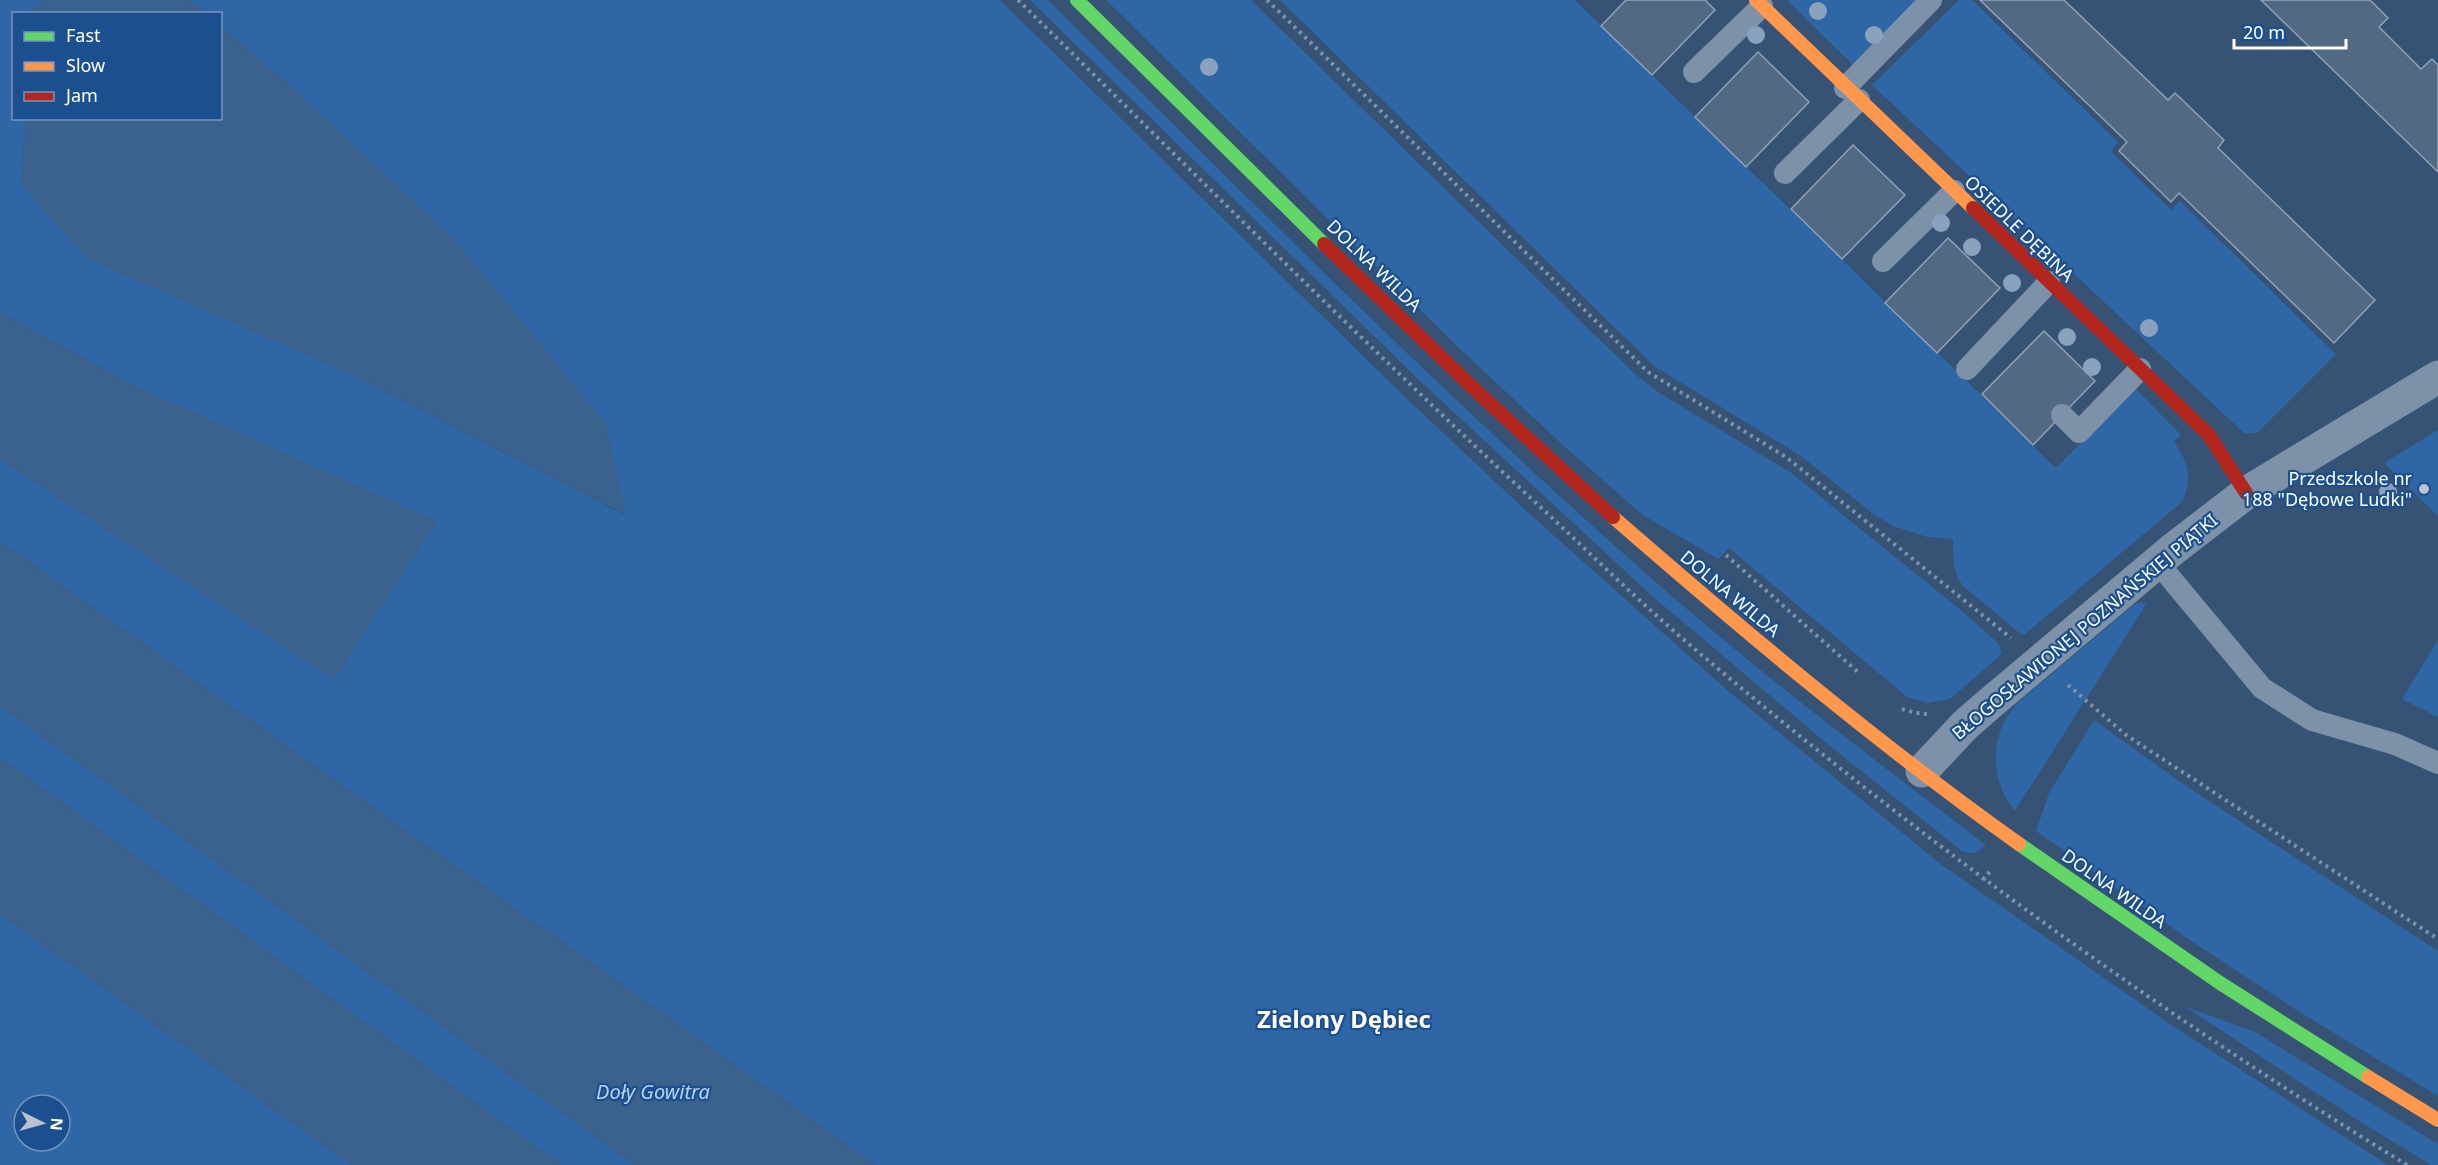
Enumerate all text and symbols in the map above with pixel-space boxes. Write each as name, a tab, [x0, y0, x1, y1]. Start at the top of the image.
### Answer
legend	[12, 12, 222, 120]
scale bar	[2234, 12, 2346, 50]
text: 20 m	[2243, 20, 2285, 44]
text: Fast	[66, 23, 101, 47]
text: Slow	[66, 53, 105, 77]
text: Jam	[64, 83, 98, 107]
street label: OSIEDLE DĘBINA	[1960, 170, 2080, 287]
street label: DOLNA WILDA	[1322, 214, 1428, 317]
place label: Przedszkole nr 188 "Dębowe Ludki"	[2242, 466, 2413, 511]
marker: Przedszkole nr 188 "Dębowe Ludki"	[2417, 482, 2431, 496]
street label: BŁOGOSŁAWIONEJ POZNAŃSKIEJ PIĄTKI	[1947, 508, 2222, 745]
street label: DOLNA WILDA	[1676, 544, 1786, 642]
street label: DOLNA WILDA	[2057, 843, 2172, 934]
district label: Zielony Dębiec	[1257, 1002, 1431, 1035]
water label: Doły Gowitra	[596, 1078, 710, 1105]
north arrow	[12, 1093, 72, 1153]
text: N	[45, 1117, 68, 1132]

